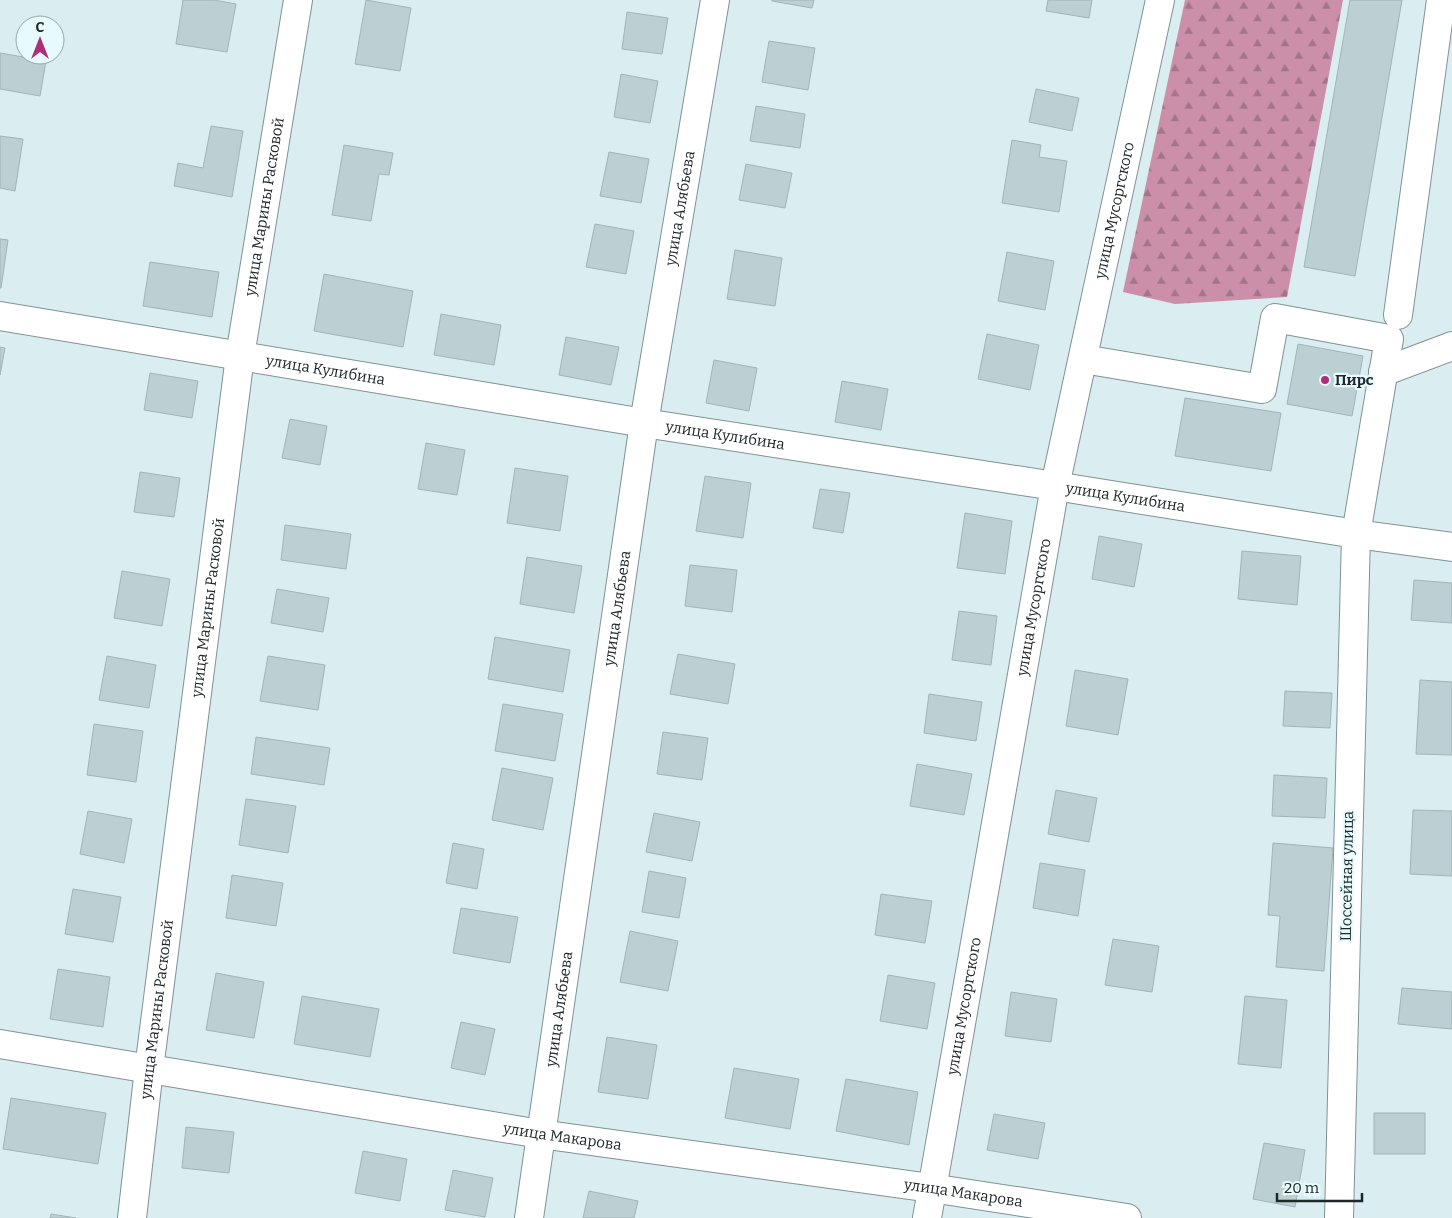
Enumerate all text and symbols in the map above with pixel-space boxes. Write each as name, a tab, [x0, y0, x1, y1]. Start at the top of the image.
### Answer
north arrow	[15, 15, 65, 65]
text: С	[36, 19, 45, 36]
street label: улица Марины Расковой	[241, 116, 288, 298]
street label: улица Мусоргского	[1091, 140, 1138, 282]
street label: улица Алябьева	[661, 149, 699, 268]
street label: улица Кулибина	[264, 351, 386, 389]
place label: Пирс	[1335, 371, 1374, 389]
marker: Пирс	[1319, 374, 1331, 386]
street label: улица Кулибина	[663, 417, 786, 453]
street label: улица Кулибина	[1064, 479, 1186, 516]
street label: улица Марины Расковой	[187, 517, 228, 699]
street label: улица Мусоргского	[1013, 537, 1055, 679]
street label: улица Алябьева	[600, 549, 634, 668]
street label: Шоссейная улица	[1337, 811, 1357, 941]
street label: улица Марины Расковой	[137, 919, 177, 1101]
street label: улица Мусоргского	[943, 936, 985, 1077]
street label: улица Алябьева	[542, 950, 576, 1069]
street label: улица Макарова	[501, 1119, 623, 1154]
scale bar	[1277, 1170, 1362, 1202]
street label: улица Макарова	[902, 1175, 1024, 1211]
text: 20 m	[1284, 1179, 1320, 1197]

